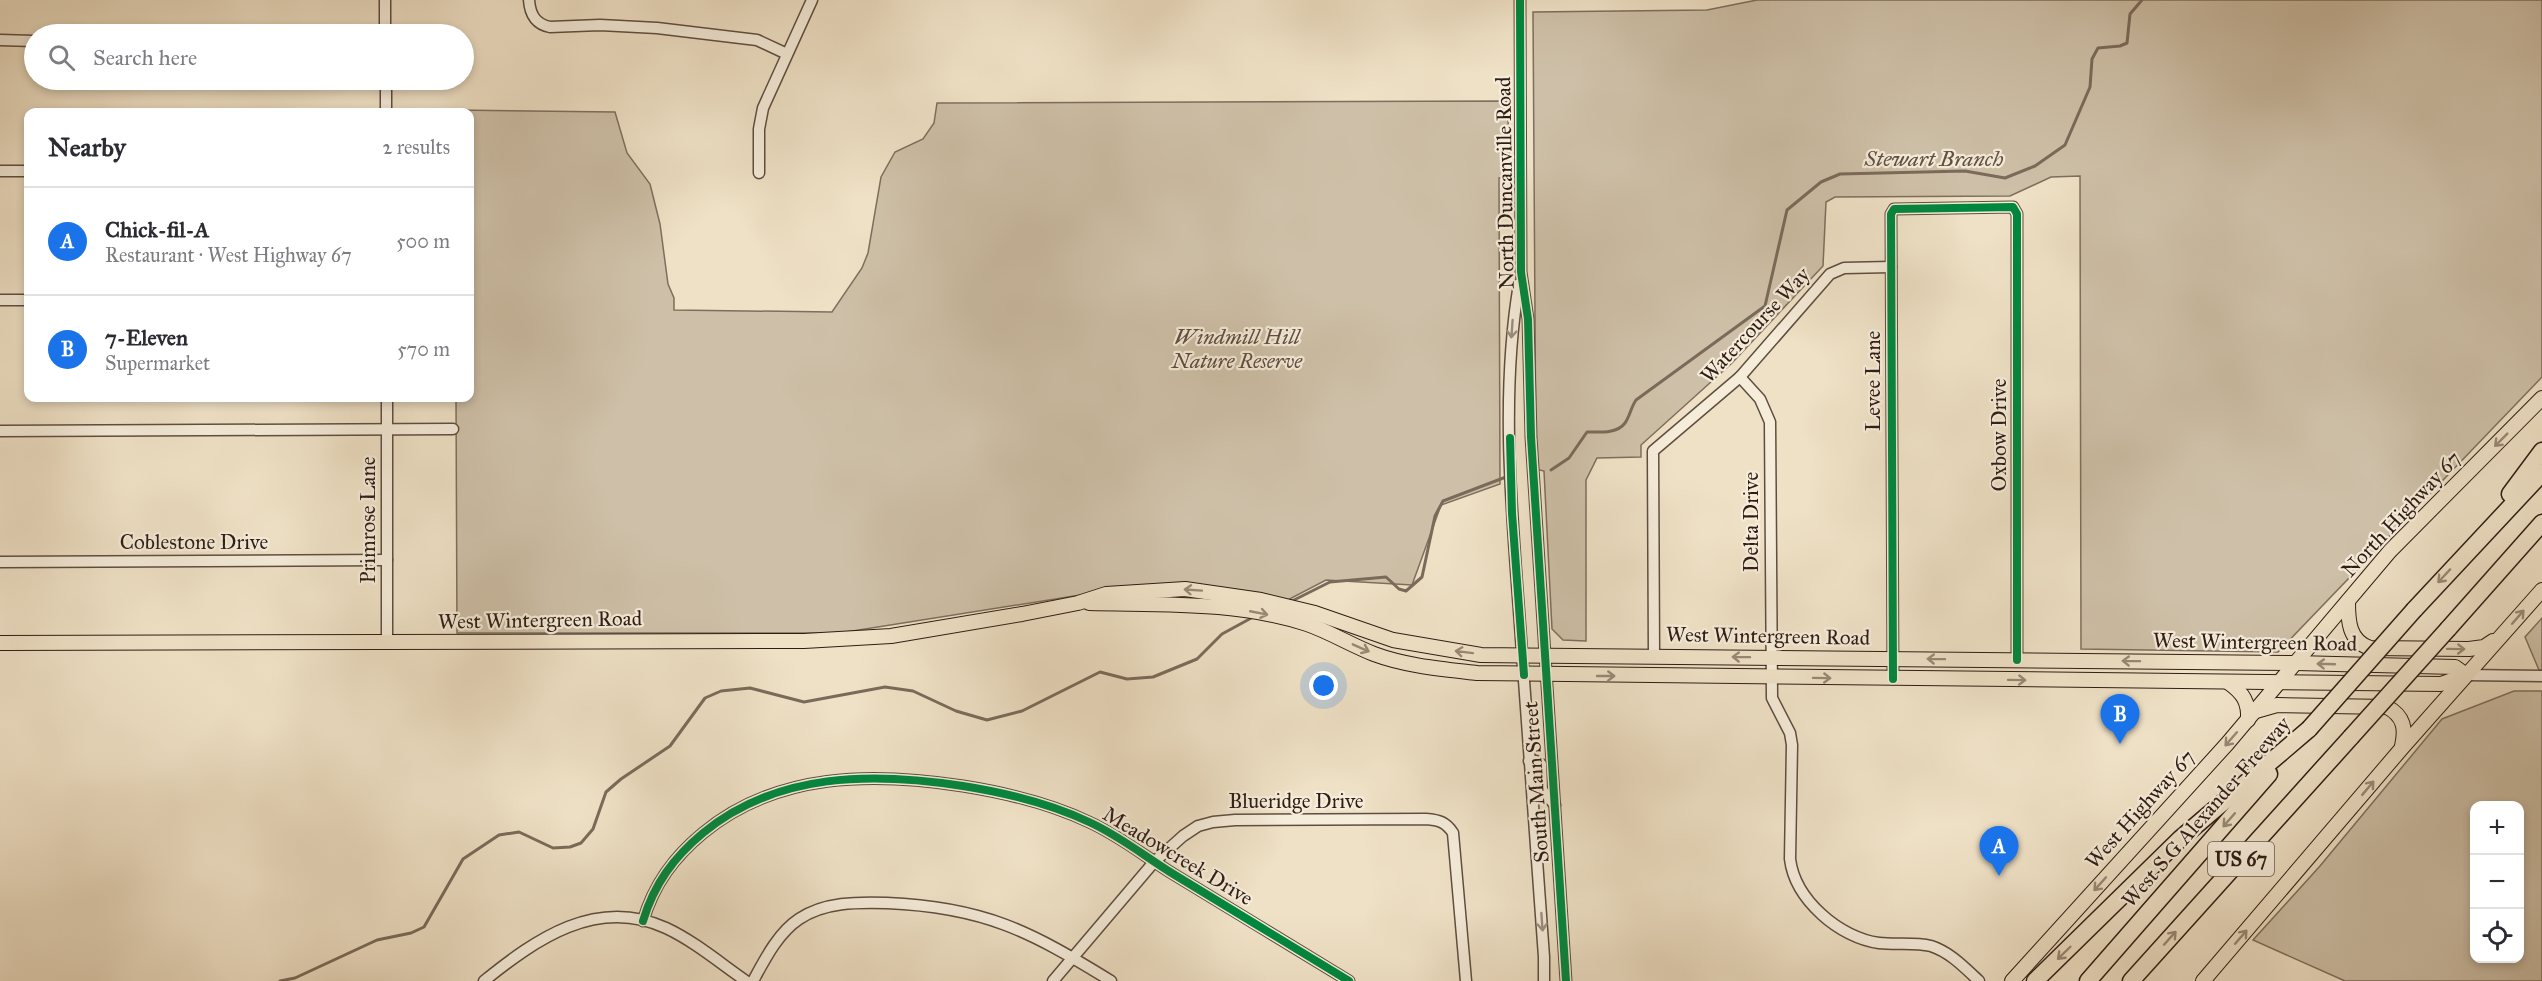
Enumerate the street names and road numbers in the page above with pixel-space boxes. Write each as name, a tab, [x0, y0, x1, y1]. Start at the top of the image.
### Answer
street label: North Duncanville Road	[1490, 76, 1520, 290]
street label: Watercourse Way	[1695, 261, 1816, 388]
street label: Levee Lane	[1860, 330, 1886, 431]
street label: Oxbow Drive	[1986, 378, 2012, 492]
street label: North Highway 67	[2336, 445, 2466, 583]
street label: Primrose Lane	[355, 456, 381, 584]
street label: Delta Drive	[1738, 472, 1764, 572]
street label: Coblestone Drive	[120, 529, 269, 555]
street label: West Wintergreen Road	[438, 605, 643, 635]
street label: West Wintergreen Road	[1666, 621, 1871, 651]
street label: West Wintergreen Road	[2153, 627, 2358, 657]
street label: South Main Street	[1517, 700, 1555, 864]
street label: West S G Alexander Freeway	[2116, 710, 2297, 913]
street label: West Highway 67	[2080, 744, 2200, 874]
street label: Blueridge Drive	[1228, 788, 1364, 814]
street label: Meadowcreek Drive	[1098, 801, 1258, 911]
road number: US 67	[2208, 842, 2274, 876]

